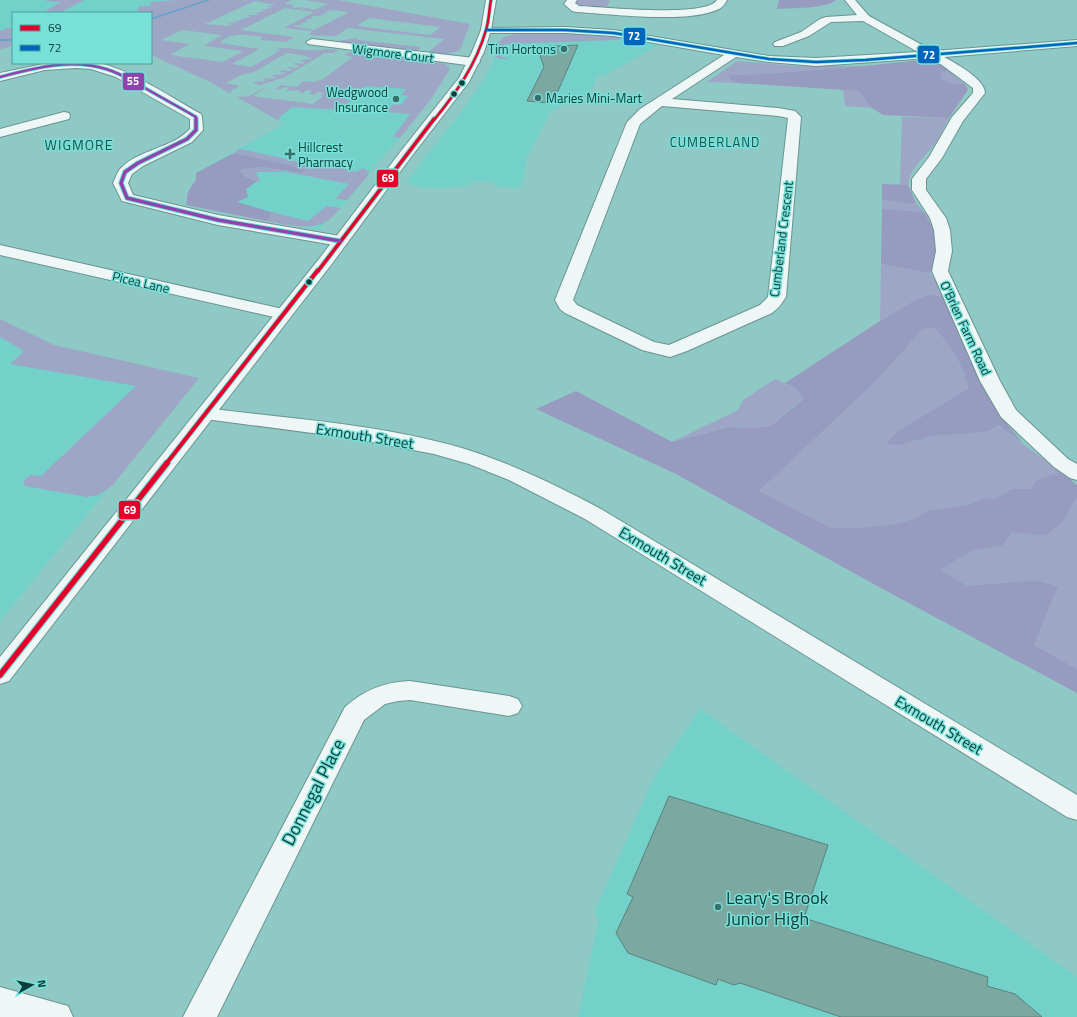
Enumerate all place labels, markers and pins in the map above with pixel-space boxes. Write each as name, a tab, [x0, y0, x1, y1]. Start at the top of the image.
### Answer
place label: Tim Hortons	[488, 39, 556, 59]
marker: Tim Hortons	[559, 44, 569, 54]
unlabelled marker	[457, 78, 467, 88]
place label: Wedgwood Insurance	[326, 82, 388, 117]
place label: Maries Mini-Mart	[546, 88, 642, 108]
unlabelled marker	[449, 89, 459, 99]
marker: Maries Mini-Mart	[533, 93, 543, 103]
marker: Wedgwood Insurance	[391, 94, 401, 104]
place label: Hillcrest Pharmacy	[298, 137, 353, 172]
marker: Hillcrest Pharmacy	[285, 149, 295, 159]
unlabelled marker	[304, 277, 314, 287]
place label: Leary's Brook Junior High	[726, 884, 829, 932]
marker: Leary's Brook Junior High	[713, 902, 723, 912]

